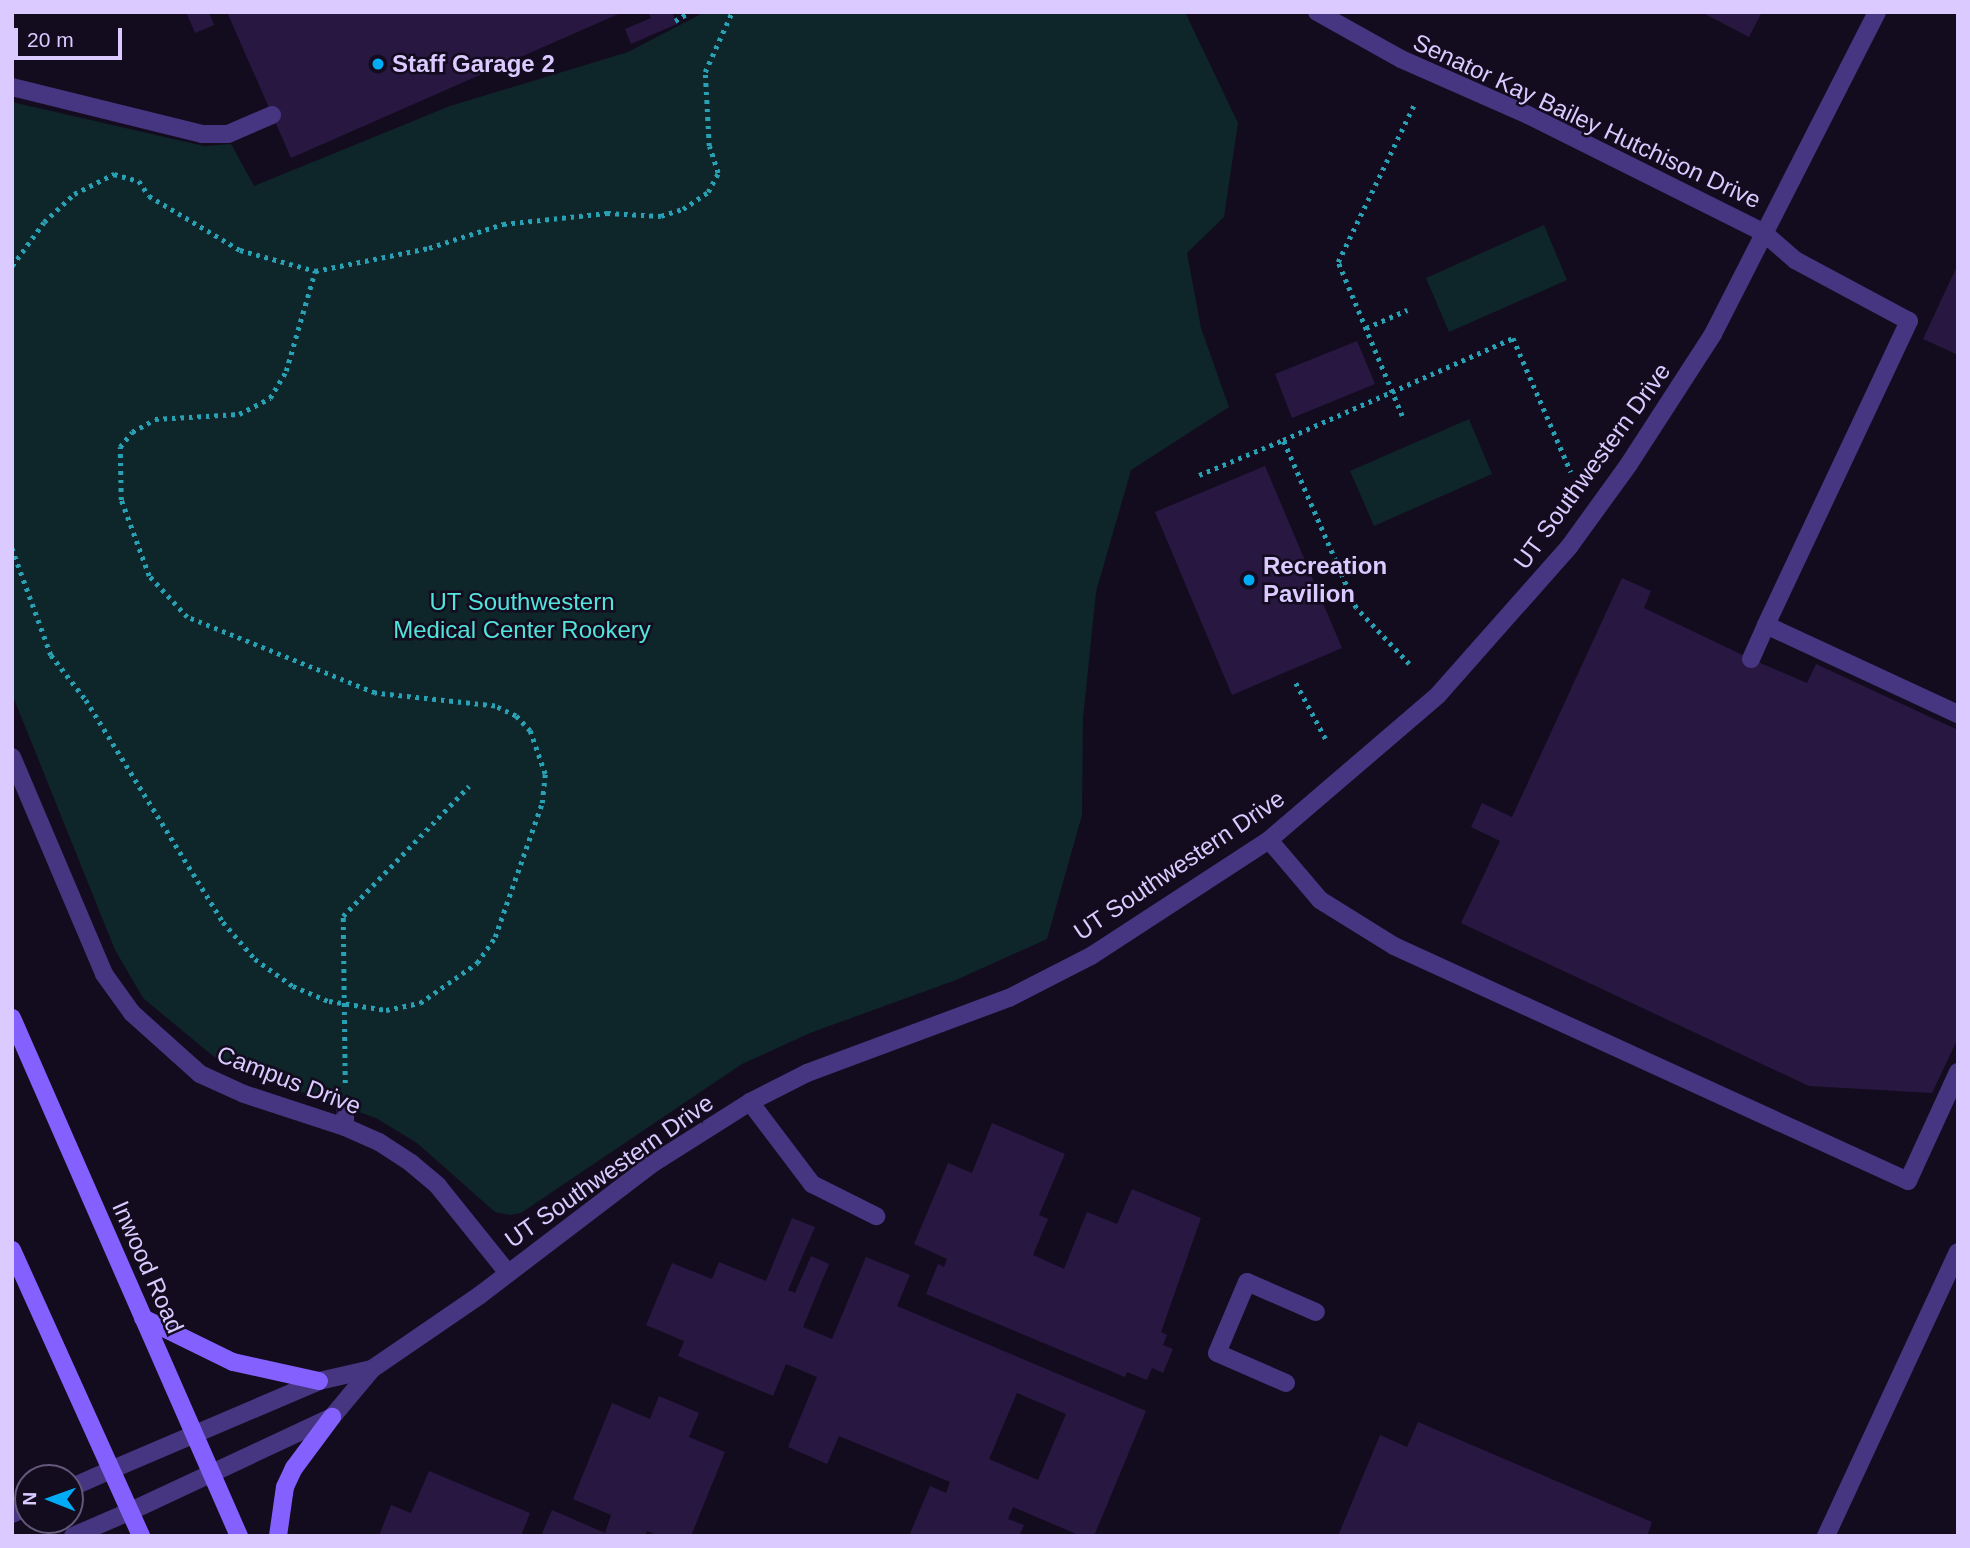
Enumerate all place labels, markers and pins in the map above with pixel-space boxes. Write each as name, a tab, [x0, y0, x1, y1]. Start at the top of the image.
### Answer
place label: Staff Garage 2	[392, 50, 555, 78]
marker: Staff Garage 2	[370, 56, 386, 72]
place label: Recreation Pavilion	[1263, 552, 1387, 608]
marker: Recreation Pavilion	[1241, 572, 1257, 588]

